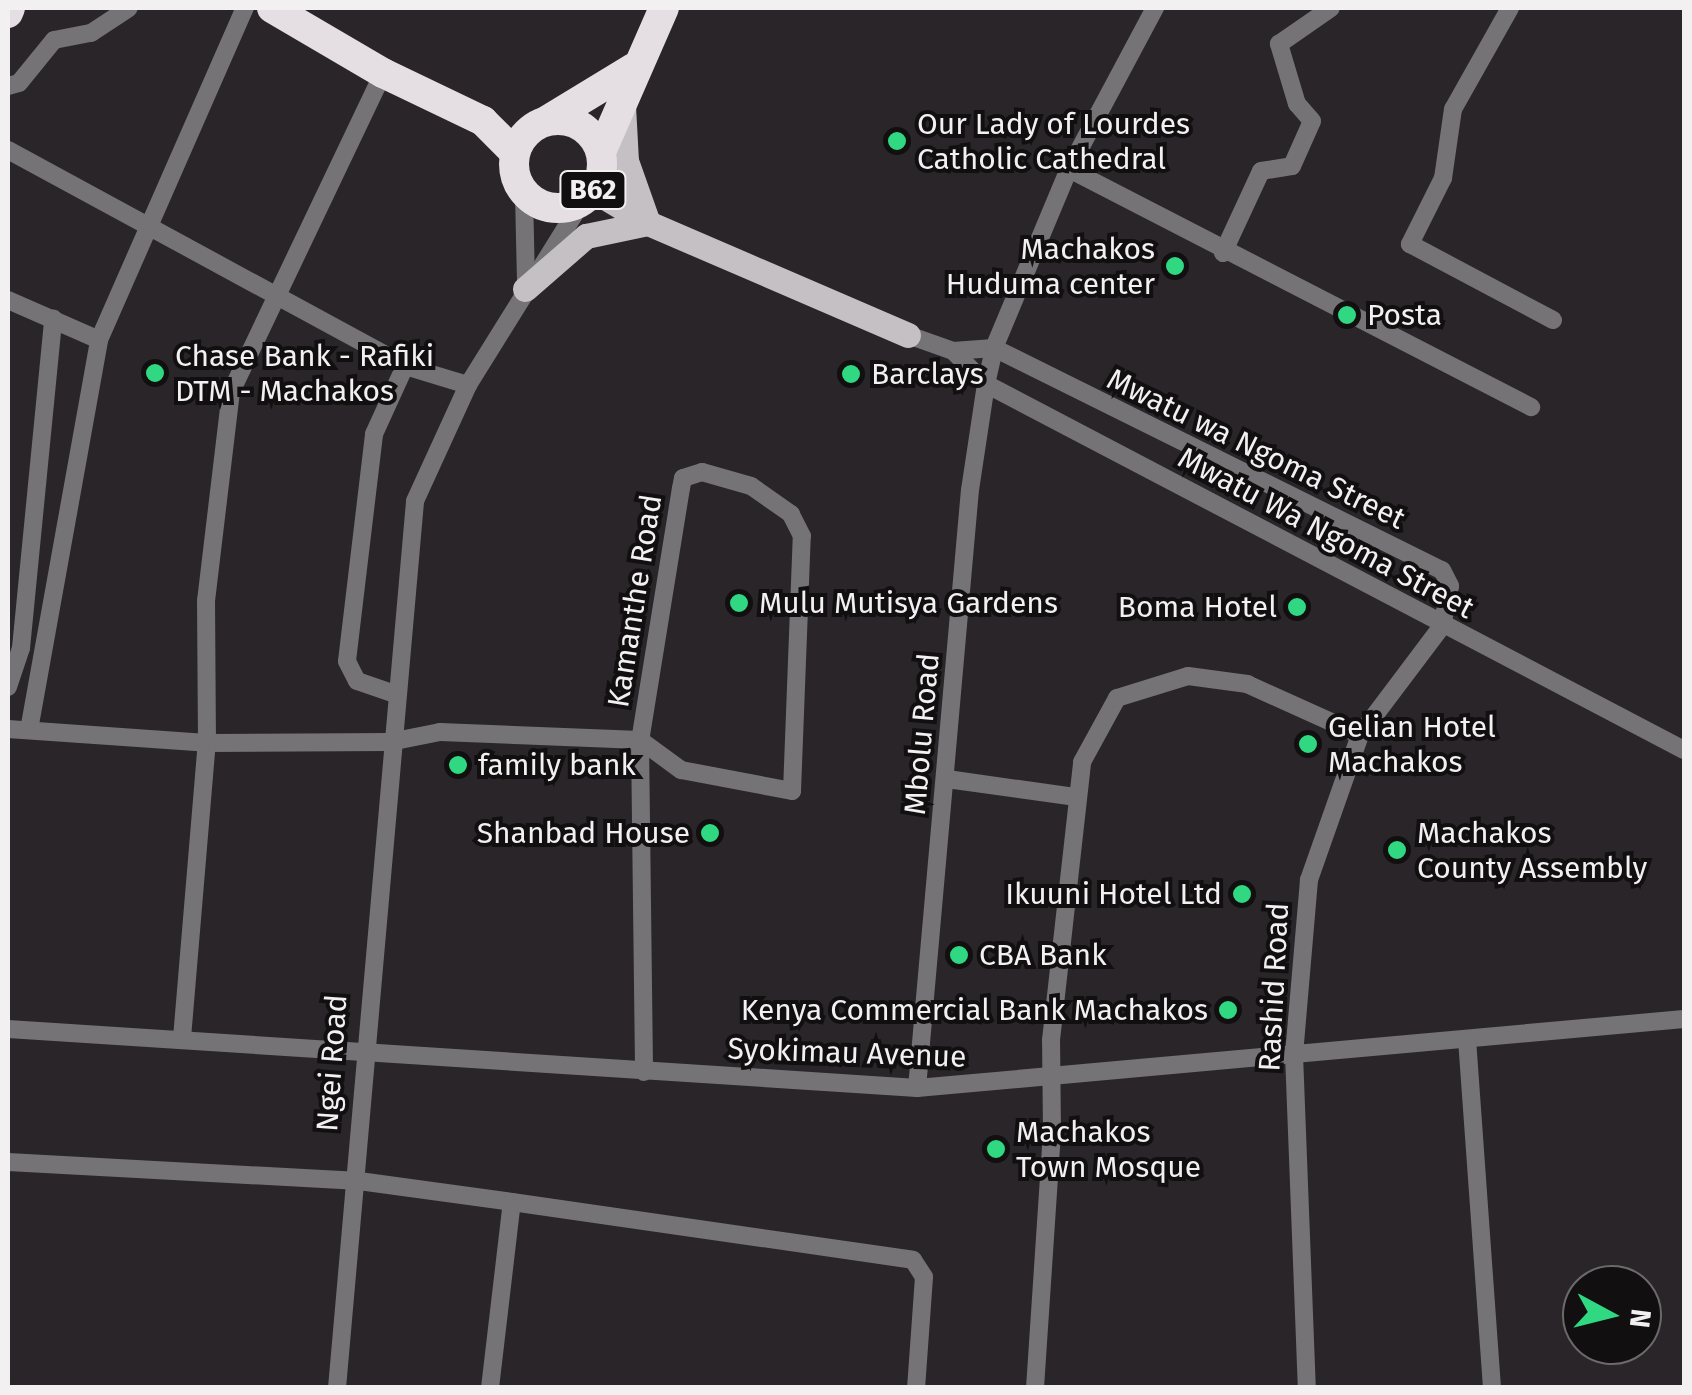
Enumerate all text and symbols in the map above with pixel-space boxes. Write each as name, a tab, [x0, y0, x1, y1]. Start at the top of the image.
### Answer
place label: Our Lady of Lourdes Catholic Cathedral	[917, 106, 1190, 176]
marker: Our Lady of Lourdes Catholic Cathedral	[886, 130, 908, 152]
road number: B62	[558, 167, 628, 213]
place label: Machakos Huduma center	[946, 231, 1155, 302]
marker: Machakos Huduma center	[1164, 255, 1186, 277]
place label: Posta	[1367, 297, 1442, 333]
marker: Posta	[1336, 304, 1358, 326]
place label: Chase Bank - Rafiki DTM - Machakos	[175, 338, 434, 408]
place label: Barclays	[871, 356, 984, 392]
street label: Mwatu wa Ngoma Street	[1101, 361, 1411, 537]
marker: Chase Bank - Rafiki DTM - Machakos	[144, 362, 166, 384]
marker: Barclays	[840, 363, 862, 385]
street label: Mwatu Wa Ngoma Street	[1172, 440, 1480, 626]
street label: Kamanthe Road	[600, 492, 670, 710]
place label: Mulu Mutisya Gardens	[759, 585, 1058, 621]
place label: Boma Hotel	[1118, 589, 1277, 625]
marker: Mulu Mutisya Gardens	[728, 592, 750, 614]
marker: Boma Hotel	[1286, 596, 1308, 618]
street label: Mbolu Road	[897, 652, 947, 816]
place label: Gelian Hotel Machakos	[1328, 709, 1496, 780]
marker: Gelian Hotel Machakos	[1297, 733, 1319, 755]
place label: family bank	[478, 747, 636, 783]
marker: family bank	[447, 754, 469, 776]
place label: Shanbad House	[477, 815, 690, 851]
place label: Machakos County Assembly	[1417, 815, 1647, 886]
marker: Shanbad House	[699, 822, 721, 844]
marker: Machakos County Assembly	[1386, 839, 1408, 861]
place label: Ikuuni Hotel Ltd	[1005, 876, 1222, 912]
marker: Ikuuni Hotel Ltd	[1231, 883, 1253, 905]
street label: Rashid Road	[1252, 902, 1296, 1072]
place label: CBA Bank	[979, 937, 1107, 973]
marker: CBA Bank	[948, 944, 970, 966]
place label: Kenya Commercial Bank Machakos	[741, 992, 1208, 1028]
street label: Ngei Road	[309, 993, 355, 1133]
marker: Kenya Commercial Bank Machakos	[1217, 999, 1239, 1021]
street label: Syokimau Avenue	[727, 1031, 967, 1075]
place label: Machakos Town Mosque	[1016, 1114, 1201, 1184]
marker: Machakos Town Mosque	[985, 1138, 1007, 1160]
north arrow	[1562, 1265, 1662, 1365]
text: N	[1623, 1307, 1658, 1330]

